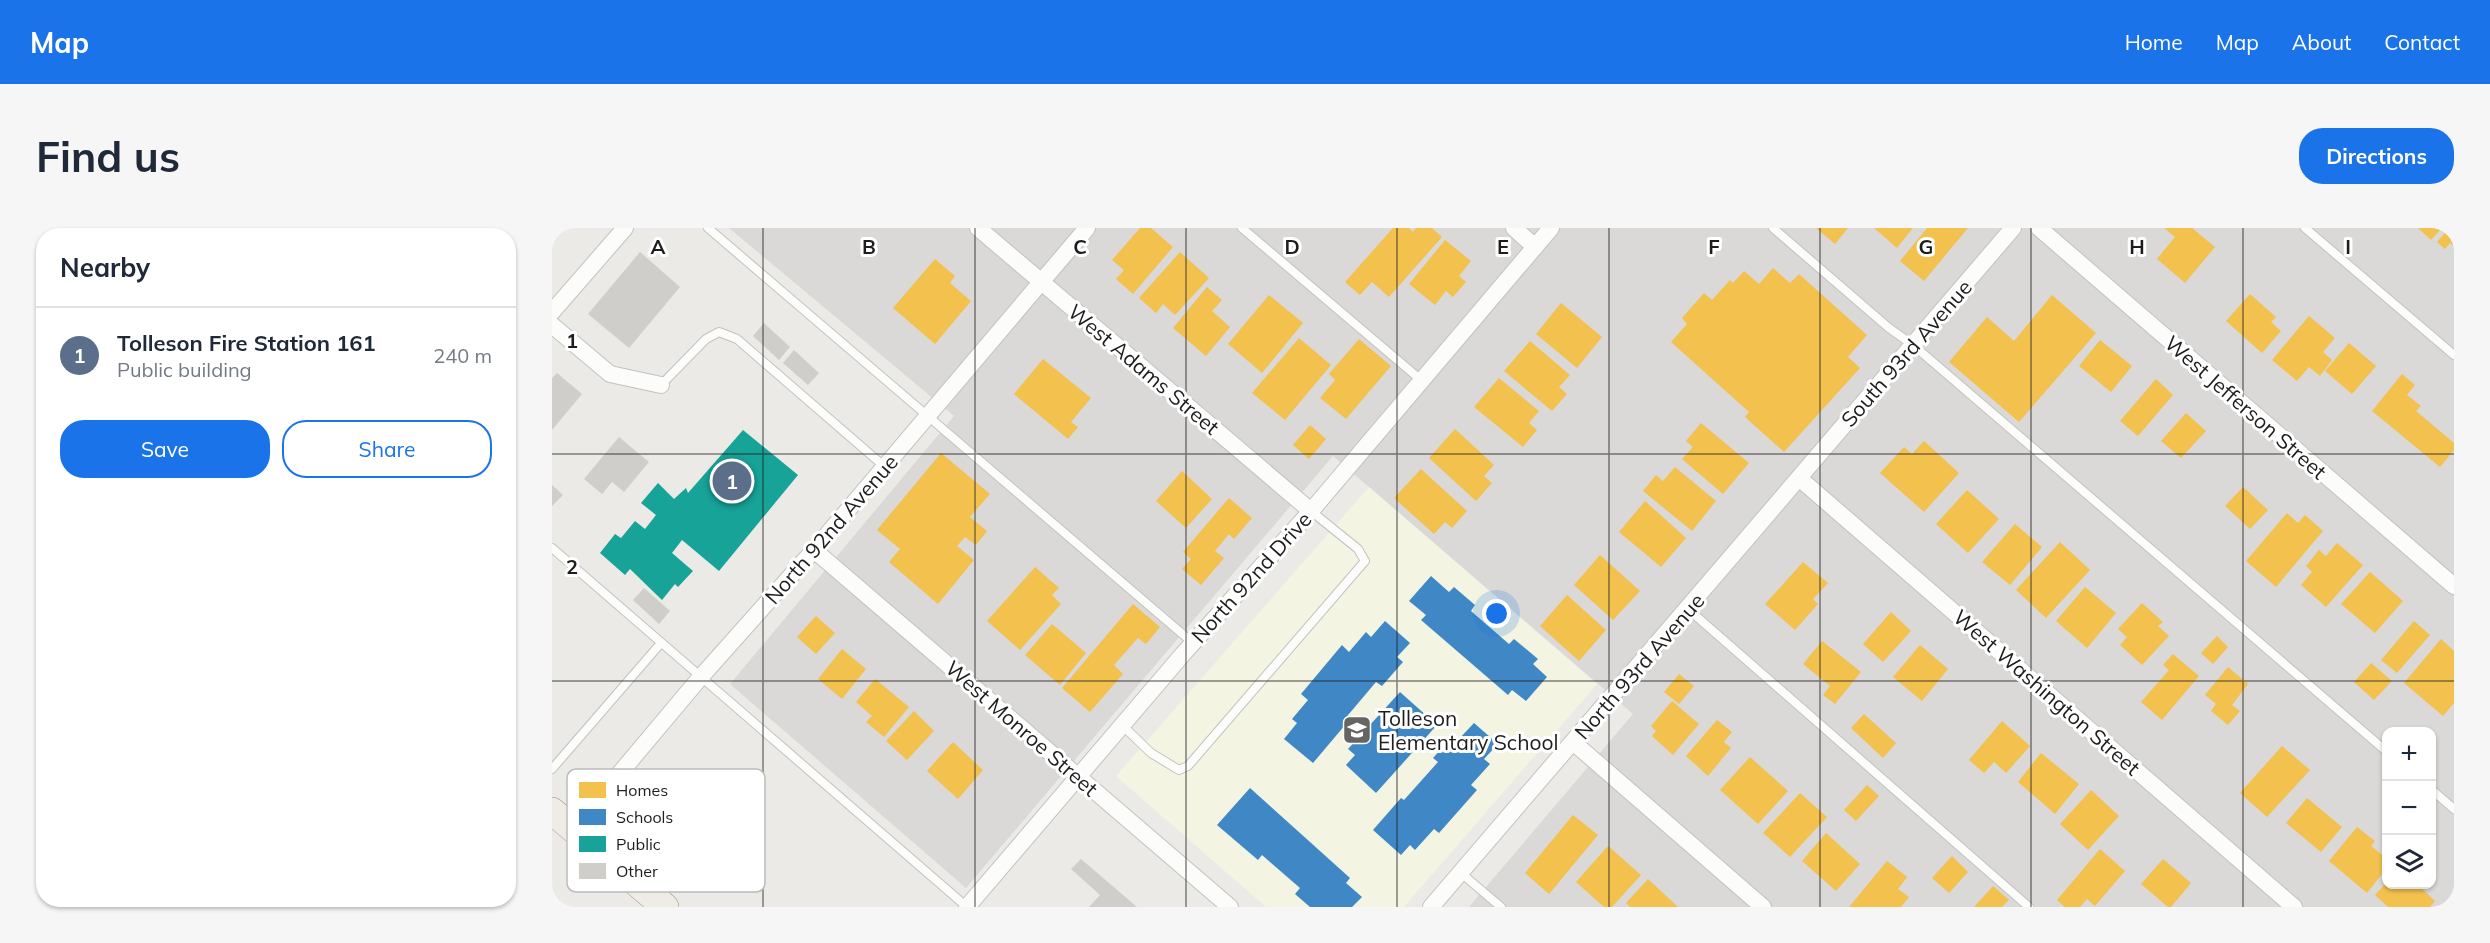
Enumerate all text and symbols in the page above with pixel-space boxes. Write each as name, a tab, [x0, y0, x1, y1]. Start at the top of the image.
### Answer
text: Map	[30, 25, 89, 60]
text: Home	[2125, 29, 2183, 55]
text: Map	[2216, 29, 2259, 55]
text: About	[2292, 29, 2351, 55]
text: Contact	[2384, 29, 2460, 55]
button: Directions	[2299, 128, 2454, 184]
text: Find us	[36, 130, 180, 183]
text: A	[651, 234, 666, 259]
text: B	[862, 234, 876, 259]
text: C	[1073, 234, 1087, 259]
text: D	[1284, 234, 1300, 259]
text: E	[1497, 234, 1509, 259]
text: F	[1708, 234, 1720, 259]
text: G	[1919, 234, 1933, 259]
text: H	[2129, 234, 2145, 259]
text: I	[2345, 234, 2351, 259]
text: Nearby	[60, 251, 150, 284]
street label: South 93rd Avenue	[1835, 274, 1977, 432]
street label: West Adams Street	[1063, 298, 1225, 440]
text: 1	[566, 328, 578, 353]
text: Tolleson Fire Station 161	[117, 329, 376, 357]
street label: West Jefferson Street	[2160, 330, 2332, 484]
text: 1	[74, 343, 86, 368]
text: 240 m	[433, 343, 492, 368]
text: Public building	[117, 357, 252, 382]
button: Save	[60, 420, 270, 478]
button: Share	[282, 420, 492, 478]
street label: North 92nd Avenue	[759, 449, 903, 609]
pin: 1	[712, 458, 752, 504]
street label: North 92nd Drive	[1185, 506, 1317, 648]
text: 2	[566, 554, 578, 579]
street label: North 93rd Avenue	[1569, 588, 1709, 744]
your location	[1482, 599, 1511, 628]
street label: West Washington Street	[1948, 604, 2146, 780]
street label: West Monroe Street	[940, 655, 1104, 801]
place label: Tolleson Elementary School	[1378, 705, 1559, 755]
school or university icon: Tolleson Elementary School	[1341, 714, 1373, 746]
map controls	[2382, 727, 2436, 889]
button: +	[2382, 727, 2436, 781]
legend	[567, 769, 765, 892]
text: Homes	[616, 780, 668, 800]
button: −	[2382, 781, 2436, 835]
text: Schools	[616, 807, 673, 827]
text: Public	[616, 834, 661, 854]
button: layers	[2382, 835, 2436, 889]
text: Other	[616, 861, 658, 881]

